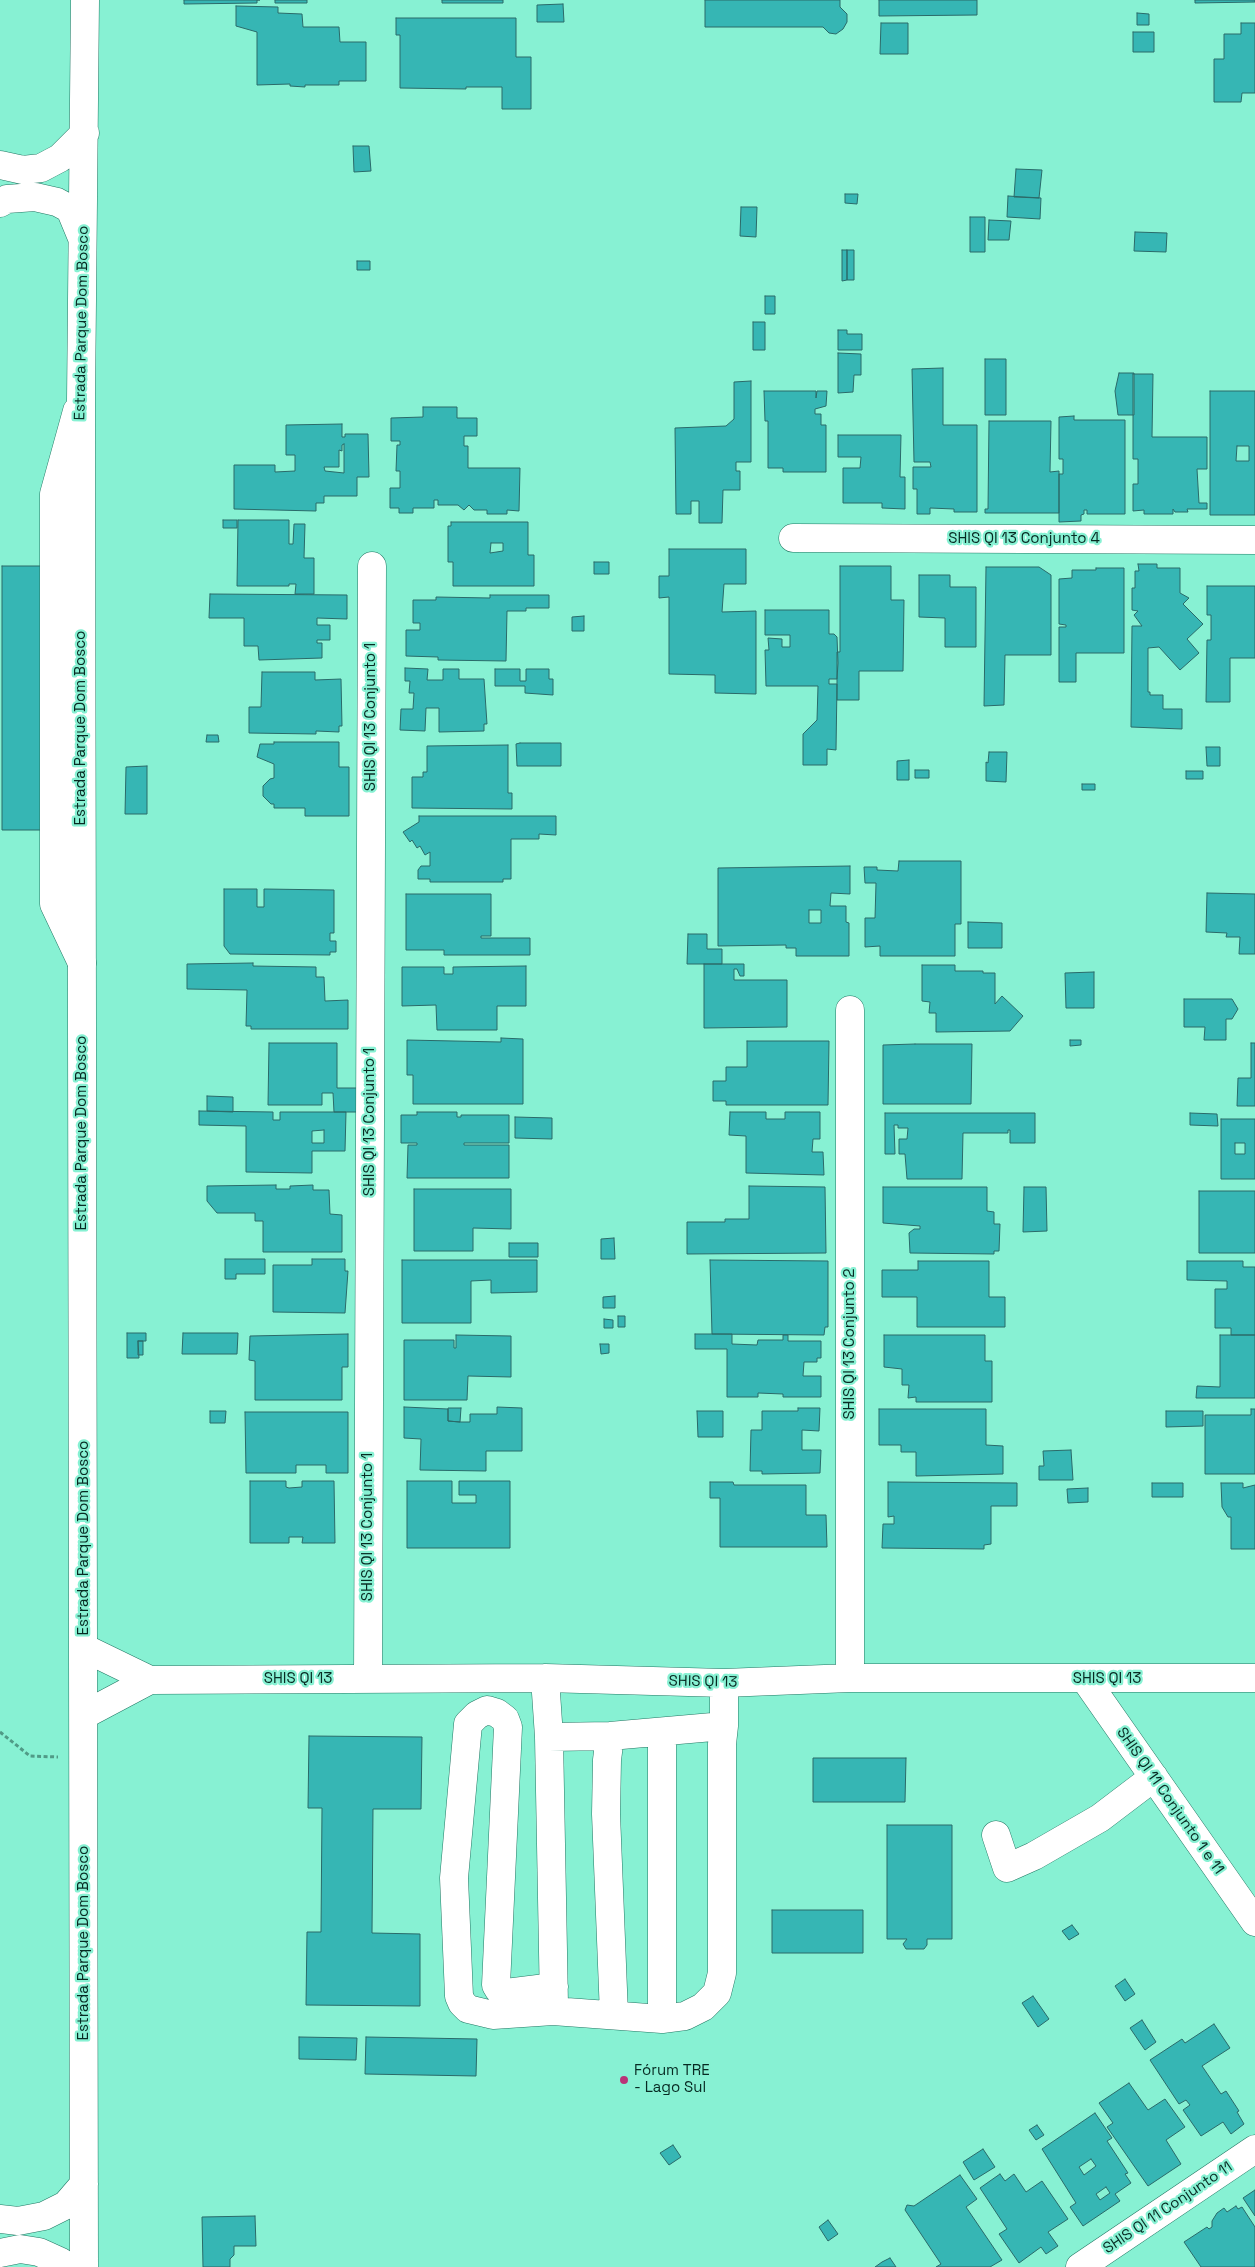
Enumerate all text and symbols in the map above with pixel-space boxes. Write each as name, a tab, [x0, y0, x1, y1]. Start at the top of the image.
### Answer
street label: Estrada Parque Dom Bosco	[71, 225, 93, 421]
street label: SHIS QI 13 Conjunto 4	[948, 530, 1100, 548]
street label: Estrada Parque Dom Bosco	[72, 631, 90, 825]
street label: SHIS QI 13 Conjunto 1	[362, 643, 380, 791]
street label: Estrada Parque Dom Bosco	[73, 1036, 91, 1230]
street label: SHIS QI 13 Conjunto 1	[361, 1048, 379, 1196]
street label: SHIS QI 13 Conjunto 2	[841, 1268, 859, 1420]
street label: Estrada Parque Dom Bosco	[75, 1441, 93, 1635]
street label: SHIS QI 13 Conjunto 1	[359, 1453, 377, 1601]
street label: SHIS QI 13	[264, 1670, 332, 1688]
street label: SHIS QI 13	[1073, 1670, 1141, 1688]
street label: SHIS QI 13	[669, 1672, 737, 1692]
street label: SHIS QI 11 Conjunto 1 e 11	[1112, 1724, 1228, 1878]
street label: Estrada Parque Dom Bosco	[75, 1846, 93, 2040]
place label: Fórum TRE - Lago Sul	[634, 2062, 710, 2097]
marker: Fórum TRE - Lago Sul	[618, 2074, 630, 2086]
street label: SHIS QI 11 Conjunto 11	[1100, 2158, 1236, 2258]

